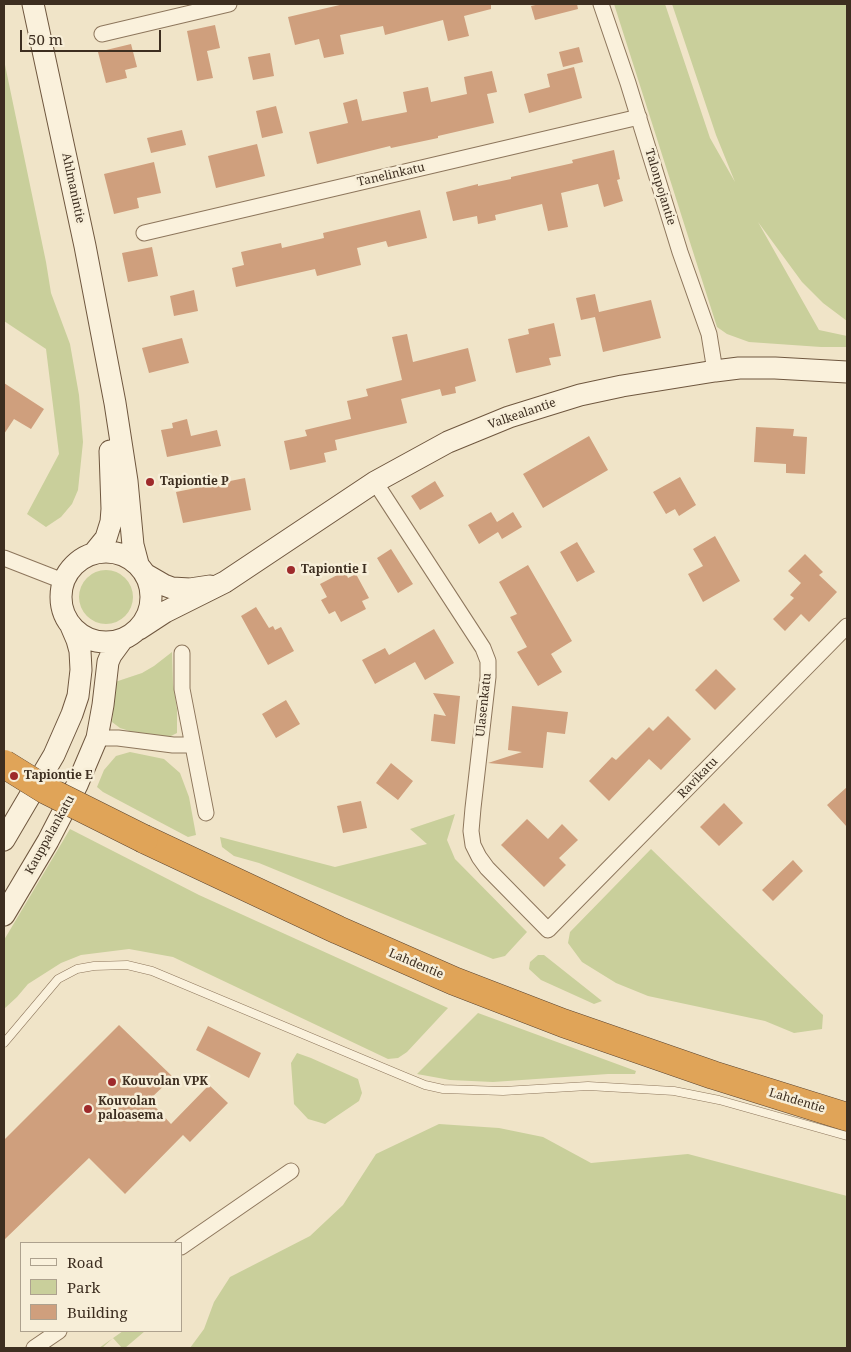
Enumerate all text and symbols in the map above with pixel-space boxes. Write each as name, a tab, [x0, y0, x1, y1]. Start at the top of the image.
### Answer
scale bar	[22, 20, 164, 52]
text: 50 m	[28, 29, 63, 49]
street label: Talonpojantie	[642, 147, 678, 227]
street label: Ahlmanintie	[59, 151, 87, 225]
street label: Tanelinkatu	[356, 160, 426, 190]
street label: Valkealantie	[486, 396, 558, 432]
place label: Tapiontie P	[160, 475, 229, 489]
marker: Tapiontie P	[144, 476, 156, 488]
place label: Tapiontie I	[301, 563, 367, 577]
marker: Tapiontie I	[285, 564, 297, 576]
street label: Ulasenkatu	[473, 672, 495, 738]
street label: Ravikatu	[675, 755, 721, 801]
place label: Tapiontie E	[24, 769, 93, 783]
marker: Tapiontie E	[8, 770, 20, 782]
street label: Kauppalankatu	[22, 793, 78, 877]
street label: Lahdentie	[387, 946, 445, 982]
place label: Kouvolan VPK	[122, 1075, 208, 1089]
marker: Kouvolan VPK	[106, 1076, 118, 1088]
street label: Lahdentie	[767, 1086, 827, 1116]
place label: Kouvolan paloasema	[98, 1095, 163, 1123]
marker: Kouvolan paloasema	[82, 1103, 94, 1115]
legend	[20, 1242, 182, 1332]
text: Road	[67, 1252, 103, 1272]
text: Park	[67, 1277, 100, 1297]
text: Building	[67, 1302, 128, 1322]

